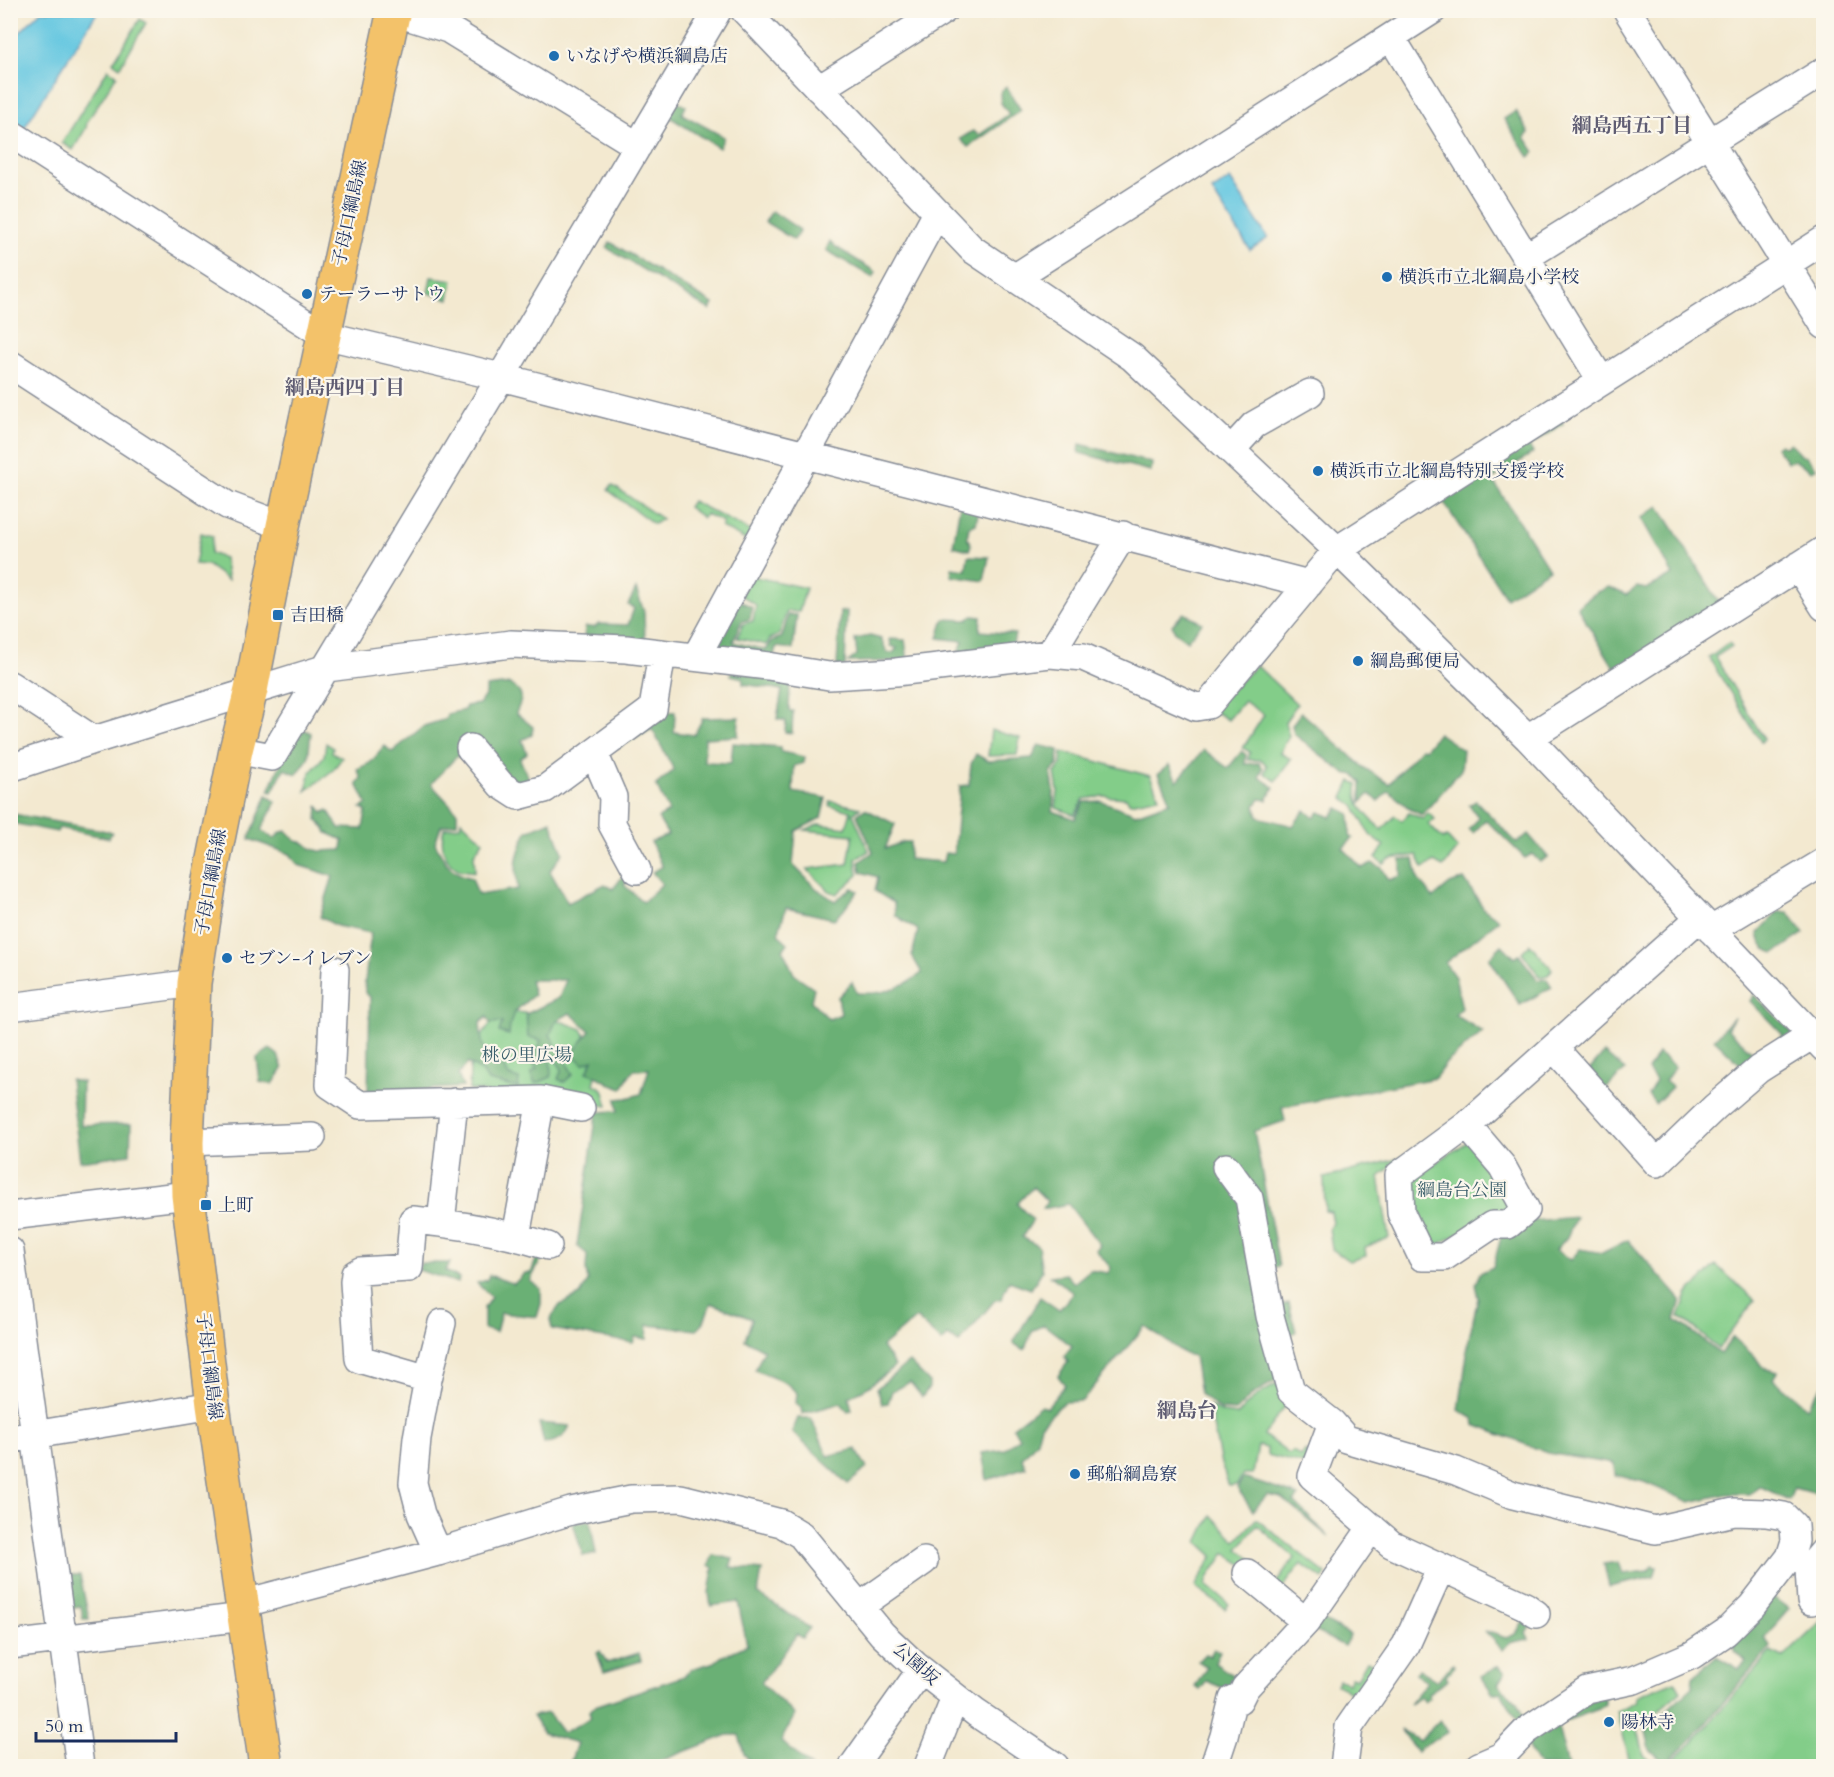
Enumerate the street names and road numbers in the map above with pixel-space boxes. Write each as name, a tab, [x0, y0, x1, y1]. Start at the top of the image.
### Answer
street label: 子母口綱島線	[327, 158, 373, 268]
street label: 子母口綱島線	[189, 827, 233, 937]
street label: 子母口綱島線	[190, 1311, 228, 1421]
street label: 公園坂	[887, 1637, 945, 1691]

